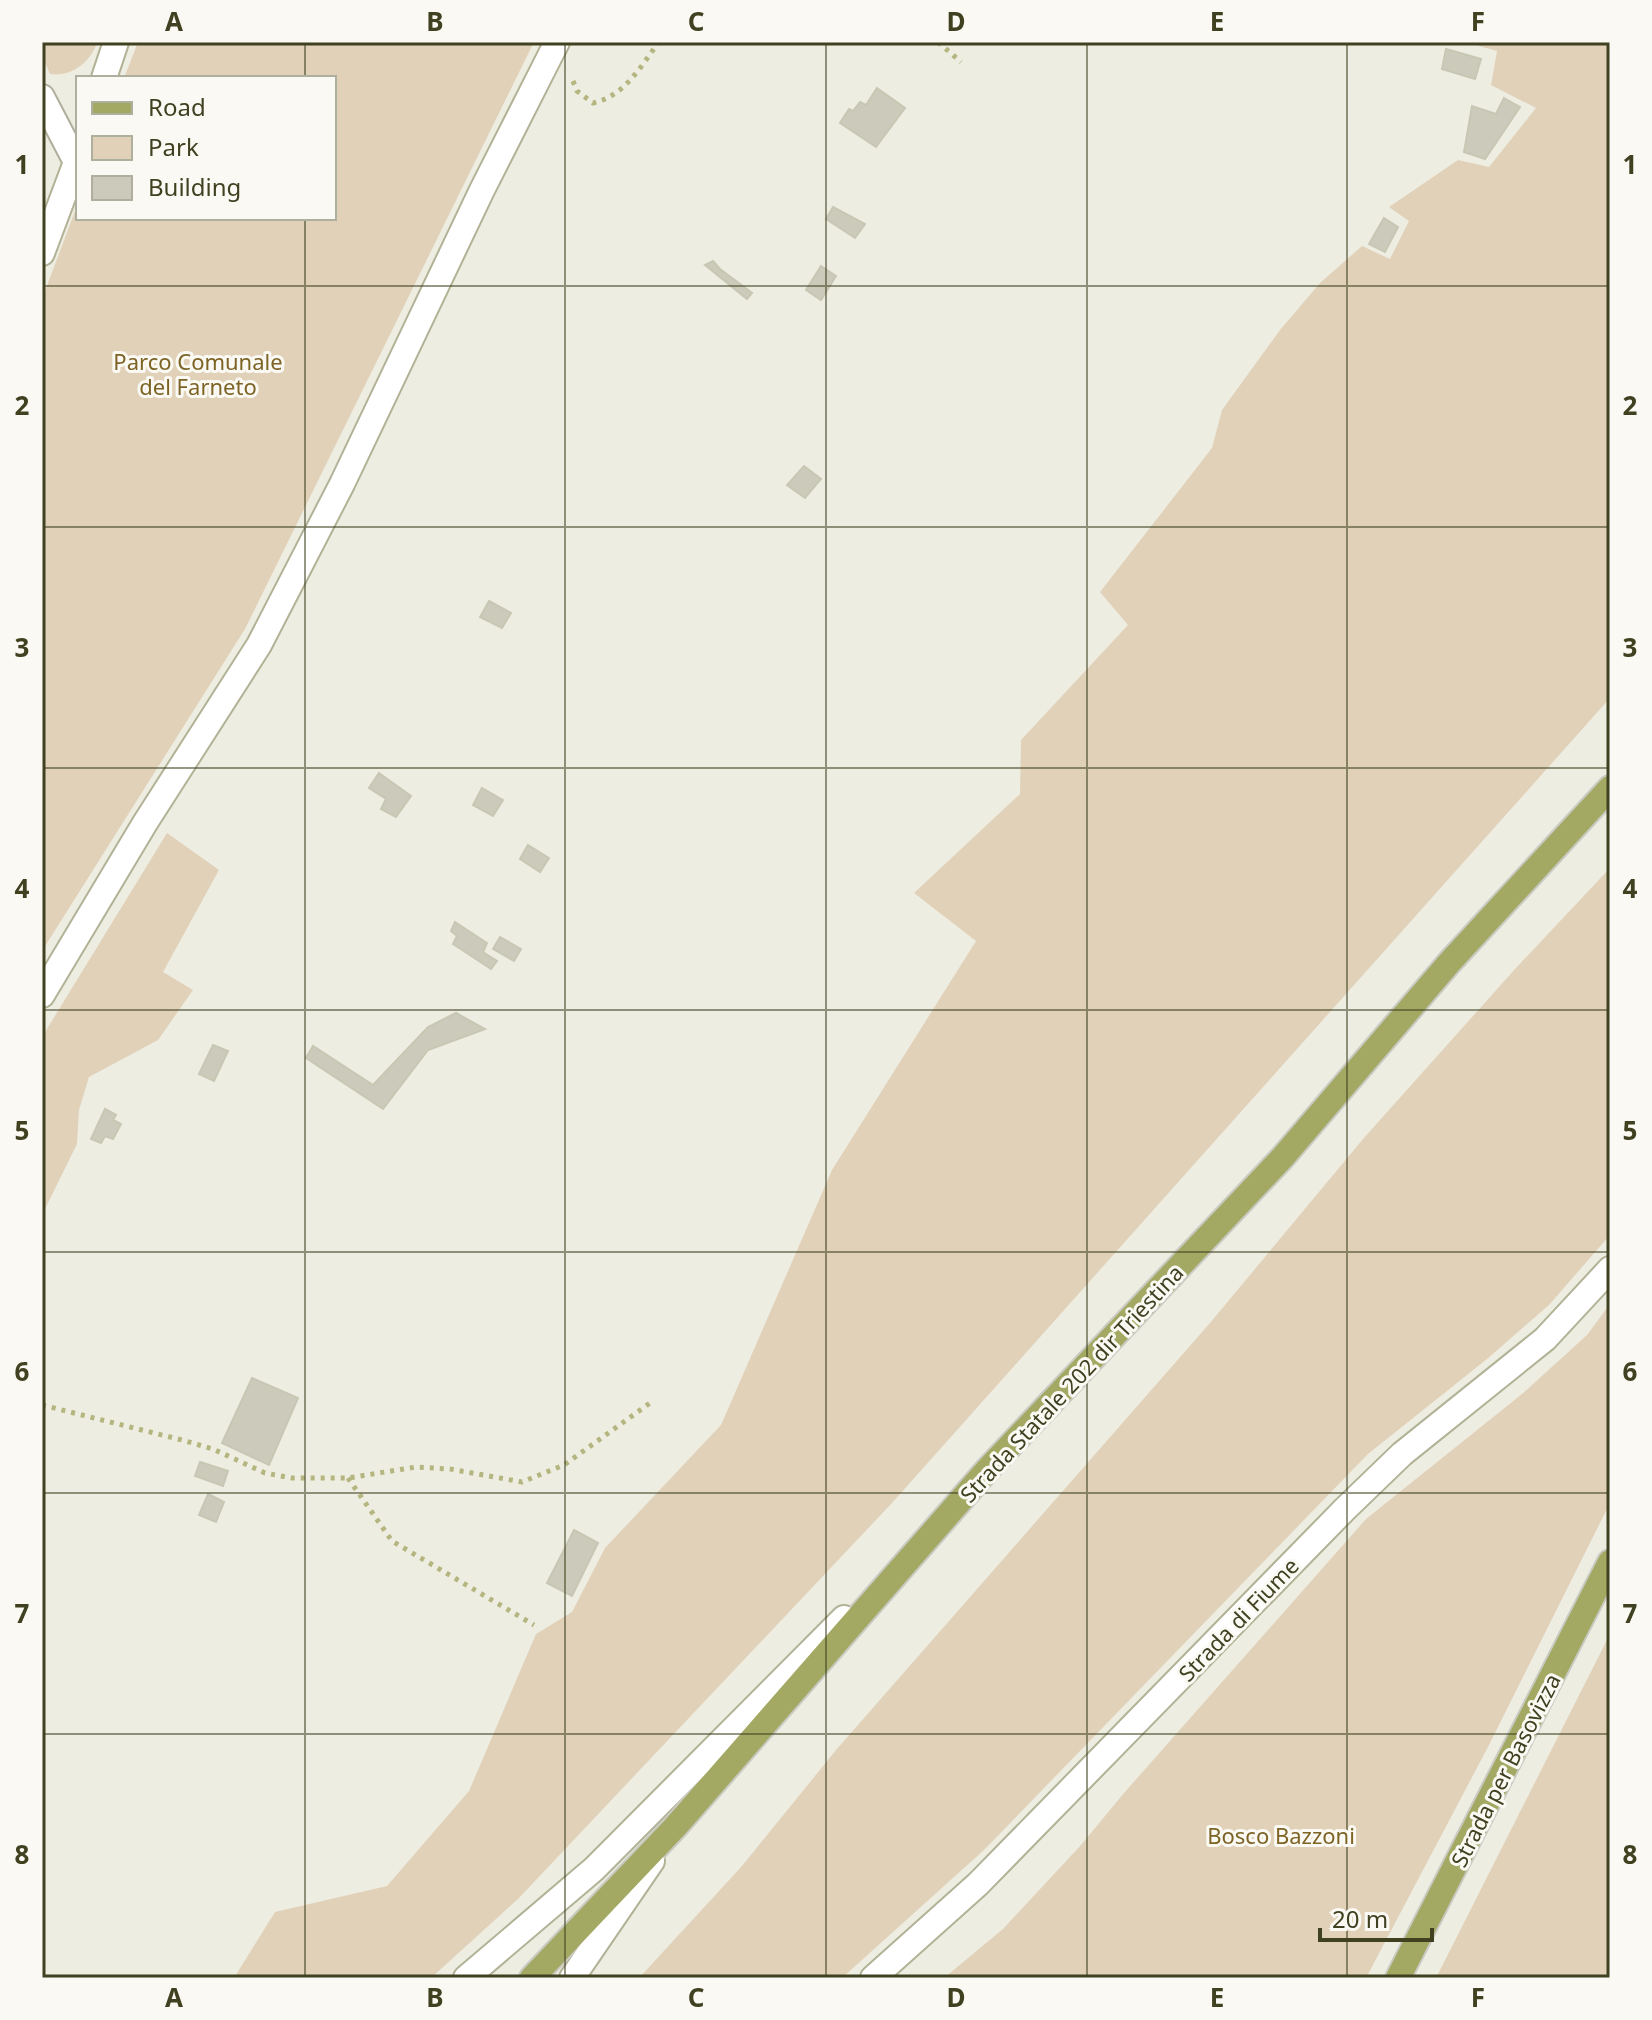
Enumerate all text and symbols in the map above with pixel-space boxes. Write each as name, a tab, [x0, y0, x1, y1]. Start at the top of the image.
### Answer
text: A	[165, 3, 183, 39]
text: B	[426, 3, 444, 39]
text: C	[688, 3, 704, 39]
text: D	[946, 3, 966, 39]
text: E	[1210, 3, 1224, 39]
text: F	[1471, 3, 1485, 39]
legend	[76, 76, 336, 220]
text: Road	[148, 90, 206, 123]
text: Park	[148, 130, 199, 163]
text: 1	[15, 146, 29, 182]
text: 1	[1623, 146, 1637, 182]
text: Building	[148, 170, 241, 203]
park label: Parco Comunale del Farneto	[113, 346, 283, 401]
text: 2	[15, 387, 30, 423]
text: 2	[1623, 387, 1638, 423]
text: 3	[15, 629, 29, 665]
text: 3	[1623, 629, 1637, 665]
text: 4	[15, 870, 30, 906]
text: 4	[1623, 870, 1638, 906]
text: 5	[15, 1112, 29, 1148]
text: 5	[1623, 1112, 1637, 1148]
street label: Strada Statale 202 dir Triestina	[953, 1258, 1189, 1508]
text: 6	[15, 1353, 30, 1389]
text: 6	[1623, 1353, 1638, 1389]
street label: Strada di Fiume	[1171, 1551, 1305, 1687]
text: 7	[15, 1595, 30, 1631]
text: 7	[1623, 1595, 1638, 1631]
street label: Strada per Basovizza	[1443, 1668, 1567, 1872]
park label: Bosco Bazzoni	[1207, 1820, 1355, 1850]
text: 8	[15, 1836, 29, 1872]
text: 8	[1623, 1836, 1637, 1872]
scale bar	[1320, 1892, 1432, 1942]
text: 20 m	[1332, 1902, 1388, 1935]
text: A	[165, 1979, 183, 2015]
text: B	[426, 1979, 444, 2015]
text: C	[688, 1979, 704, 2015]
text: D	[946, 1979, 966, 2015]
text: E	[1210, 1979, 1224, 2015]
text: F	[1471, 1979, 1485, 2015]

